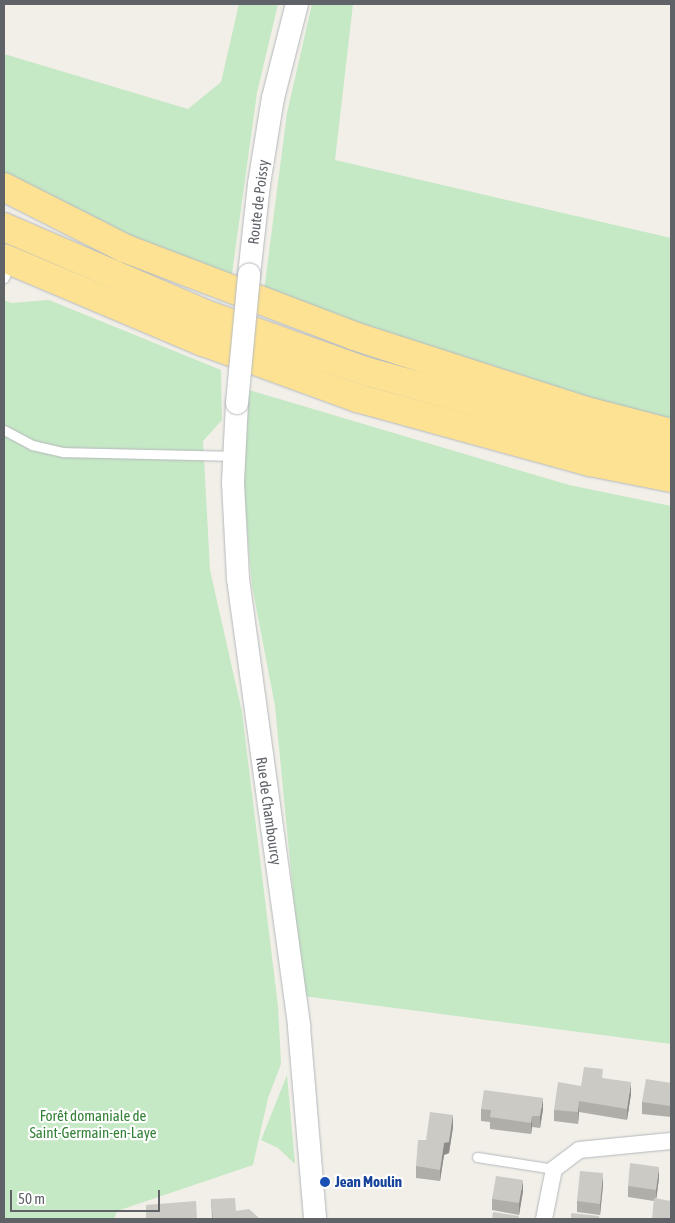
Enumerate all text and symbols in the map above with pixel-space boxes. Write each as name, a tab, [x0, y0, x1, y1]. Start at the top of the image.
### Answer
street label: Route de Poissy	[244, 159, 272, 245]
street label: Rue de Chambourcy	[253, 756, 285, 866]
park label: Forêt domaniale de Saint-Germain-en-Laye	[30, 1106, 156, 1141]
place label: Jean Moulin	[335, 1173, 402, 1191]
marker: Jean Moulin	[319, 1176, 331, 1188]
scale bar	[12, 1180, 162, 1212]
text: 50 m	[18, 1190, 45, 1207]

